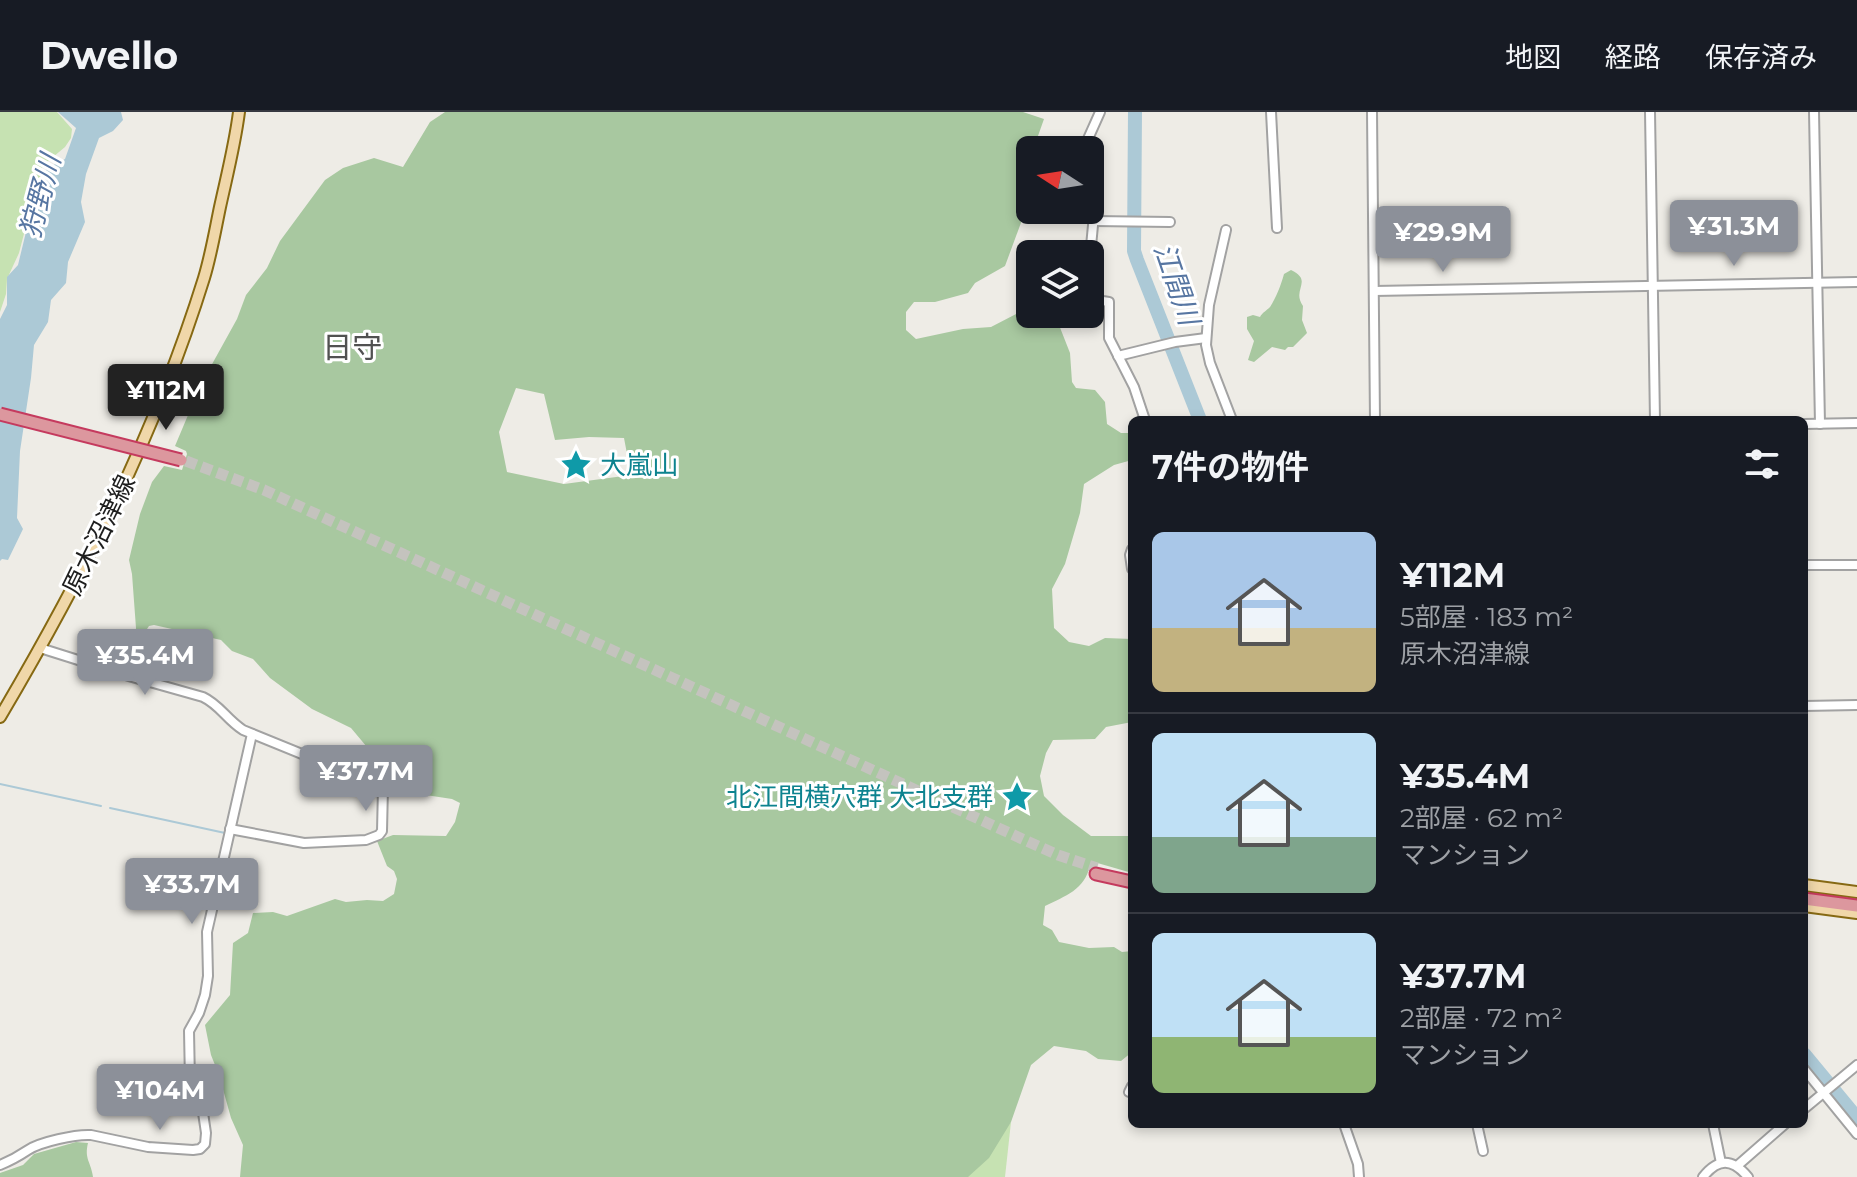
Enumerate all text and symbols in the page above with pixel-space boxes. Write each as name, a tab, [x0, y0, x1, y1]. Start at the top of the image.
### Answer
text: Dwello	[40, 32, 178, 79]
text: 地図	[1505, 40, 1561, 74]
text: 経路	[1605, 40, 1661, 74]
text: 保存済み	[1705, 40, 1817, 74]
north arrow	[1016, 136, 1104, 224]
map controls	[1016, 136, 1104, 328]
water label: 狩野川	[13, 148, 68, 241]
pin: ¥31.3M	[1669, 200, 1799, 268]
pin: ¥29.9M	[1378, 206, 1508, 274]
text: ¥31.3M	[1688, 210, 1780, 242]
text: ¥29.9M	[1394, 216, 1492, 248]
water label: 江間川	[1147, 239, 1208, 332]
button: layers	[1016, 240, 1104, 328]
district label: 日守	[322, 329, 382, 366]
pin: ¥112M	[110, 364, 222, 432]
text: ¥112M	[126, 374, 206, 406]
icon: filters	[1740, 442, 1784, 486]
text: 7件の物件	[1152, 446, 1309, 488]
place icon: 大嵐山	[559, 448, 593, 482]
place label: 大嵐山	[600, 449, 678, 481]
street label: 原木沼津線	[56, 470, 142, 600]
text: ¥112M	[1400, 554, 1505, 596]
icon: home	[1216, 564, 1312, 660]
text: 5部屋 · 183 m²	[1400, 601, 1573, 633]
pin: ¥35.4M	[80, 629, 210, 697]
text: 原木沼津線	[1400, 638, 1530, 670]
text: ¥35.4M	[95, 639, 195, 671]
pin: ¥37.7M	[301, 745, 431, 813]
text: ¥37.7M	[318, 755, 414, 787]
text: ¥35.4M	[1400, 755, 1530, 797]
icon: home	[1216, 765, 1312, 861]
place icon: 北江間横穴群 大北支群	[1000, 780, 1034, 814]
place label: 北江間横穴群 大北支群	[726, 781, 993, 813]
text: 2部屋 · 62 m²	[1400, 802, 1563, 834]
text: マンション	[1400, 839, 1530, 871]
pin: ¥33.7M	[127, 858, 257, 926]
text: ¥33.7M	[143, 868, 241, 900]
text: ¥37.7M	[1400, 955, 1527, 997]
icon: home	[1216, 965, 1312, 1061]
text: 2部屋 · 72 m²	[1400, 1002, 1563, 1034]
text: マンション	[1400, 1039, 1530, 1071]
pin: ¥104M	[104, 1064, 216, 1132]
text: ¥104M	[115, 1074, 205, 1106]

